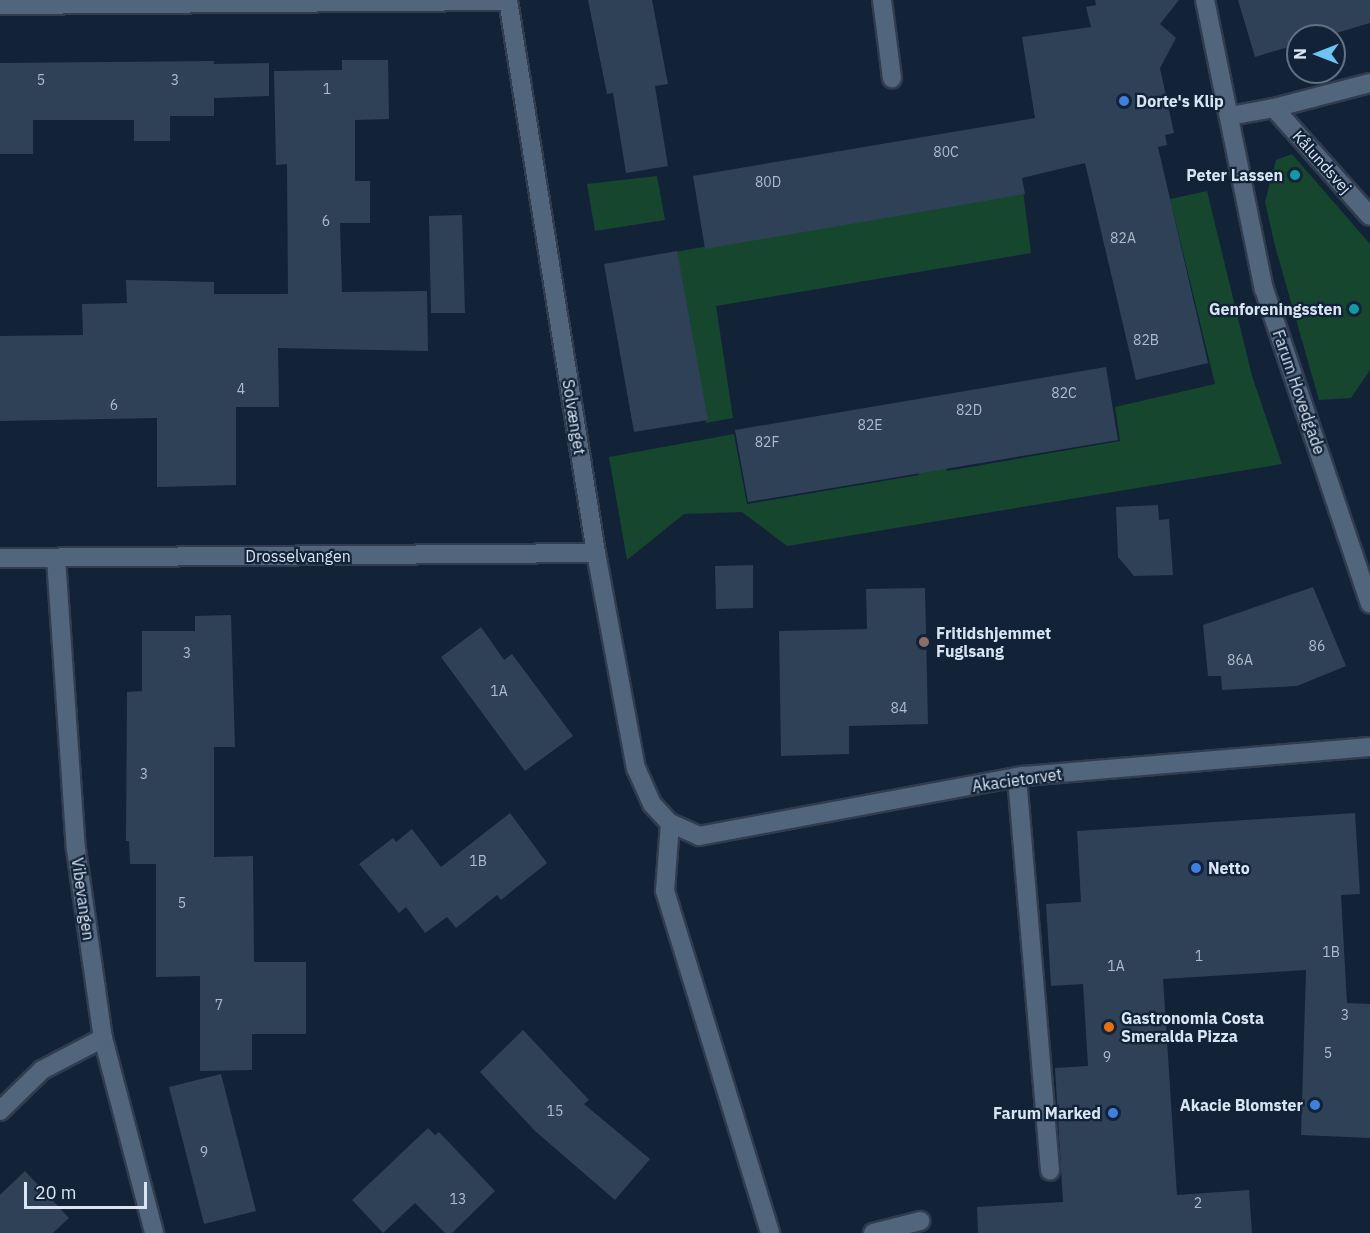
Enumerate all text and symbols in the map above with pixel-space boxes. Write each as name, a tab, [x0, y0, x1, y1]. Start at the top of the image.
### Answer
north arrow	[1286, 24, 1346, 84]
text: N	[1290, 48, 1310, 60]
house number: 5	[37, 72, 45, 88]
house number: 3	[171, 72, 179, 88]
house number: 1	[323, 81, 331, 97]
place label: Dorte's Klip	[1136, 91, 1224, 111]
marker: Dorte's Klip	[1117, 94, 1131, 108]
street label: Kålundsvej	[1289, 126, 1355, 198]
house number: 80C	[933, 144, 959, 160]
place label: Peter Lassen	[1186, 165, 1283, 185]
marker: Peter Lassen	[1288, 168, 1302, 182]
house number: 80D	[755, 174, 781, 190]
house number: 6	[322, 213, 330, 229]
house number: 82A	[1110, 230, 1136, 246]
place label: Genforeningssten	[1209, 299, 1342, 319]
marker: Genforeningssten	[1347, 302, 1361, 316]
street label: Farum Hovedgade	[1269, 327, 1329, 457]
house number: 82B	[1133, 332, 1159, 348]
street label: Solvænget	[559, 378, 589, 456]
house number: 4	[237, 381, 245, 397]
house number: 82C	[1051, 385, 1077, 401]
house number: 6	[110, 397, 118, 413]
house number: 82D	[956, 402, 982, 418]
house number: 82E	[858, 417, 882, 433]
house number: 82F	[755, 434, 779, 450]
street label: Drosselvangen	[245, 546, 351, 566]
place label: Fritidshjemmet Fuglsang	[936, 623, 1051, 661]
marker: Fritidshjemmet Fuglsang	[917, 635, 931, 649]
house number: 86	[1309, 638, 1325, 654]
house number: 3	[183, 645, 191, 661]
house number: 86A	[1227, 652, 1253, 668]
house number: 1A	[490, 683, 508, 699]
house number: 84	[891, 700, 907, 716]
street label: Akacietorvet	[971, 764, 1063, 796]
house number: 3	[140, 766, 148, 782]
house number: 1B	[469, 853, 487, 869]
street label: Vibevangen	[68, 856, 98, 942]
place label: Netto	[1208, 858, 1250, 878]
marker: Netto	[1189, 861, 1203, 875]
house number: 5	[178, 895, 186, 911]
house number: 1B	[1322, 944, 1340, 960]
house number: 1	[1195, 948, 1203, 964]
house number: 1A	[1107, 958, 1125, 974]
house number: 7	[215, 997, 223, 1013]
house number: 3	[1341, 1007, 1349, 1023]
place label: Gastronomia Costa Smeralda Pizza	[1121, 1008, 1264, 1046]
marker: Gastronomia Costa Smeralda Pizza	[1102, 1020, 1116, 1034]
house number: 5	[1324, 1045, 1332, 1061]
house number: 9	[1103, 1049, 1111, 1065]
place label: Akacie Blomster	[1180, 1095, 1303, 1115]
marker: Akacie Blomster	[1308, 1098, 1322, 1112]
house number: 15	[547, 1103, 563, 1119]
place label: Farum Marked	[993, 1103, 1101, 1123]
marker: Farum Marked	[1106, 1106, 1120, 1120]
house number: 9	[200, 1144, 208, 1160]
scale bar	[27, 1170, 150, 1208]
text: 20 m	[35, 1181, 77, 1204]
house number: 13	[450, 1191, 466, 1207]
house number: 2	[1194, 1195, 1202, 1211]

